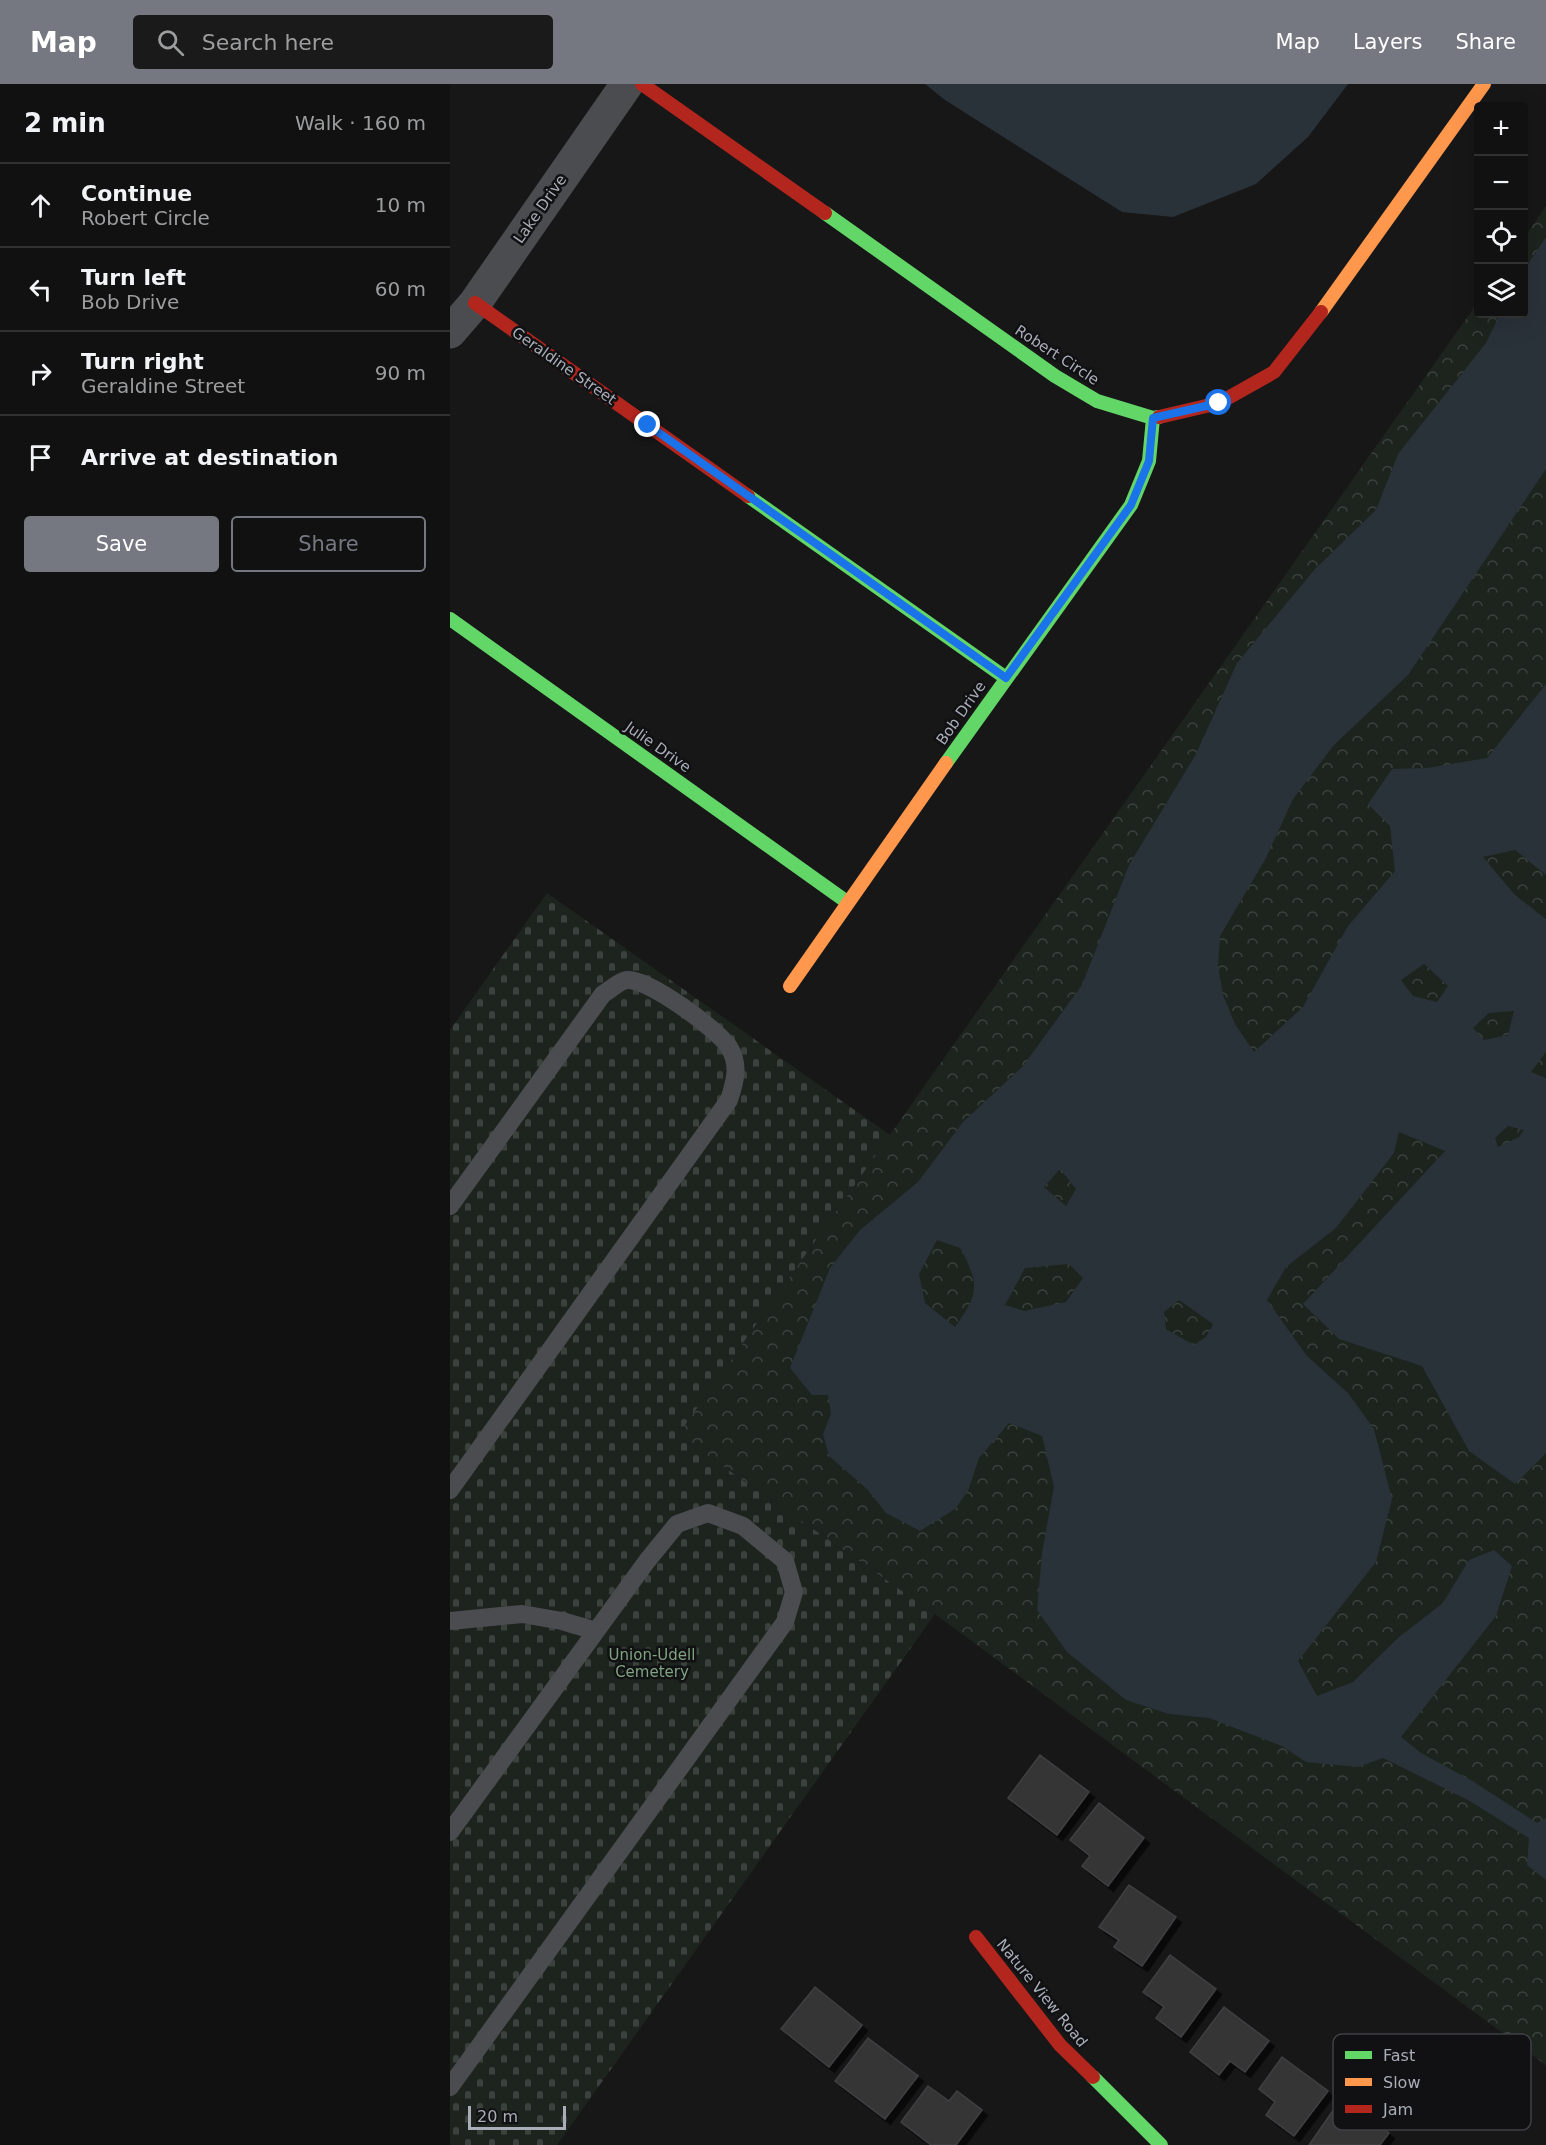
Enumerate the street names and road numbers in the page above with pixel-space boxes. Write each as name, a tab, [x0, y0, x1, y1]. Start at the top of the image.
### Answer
street label: Lake Drive	[510, 171, 570, 247]
street label: Robert Circle	[1012, 321, 1102, 389]
street label: Geraldine Street	[508, 323, 620, 409]
street label: Bob Drive	[932, 678, 990, 748]
street label: Julie Drive	[621, 717, 694, 776]
street label: Nature View Road	[993, 1935, 1091, 2051]

